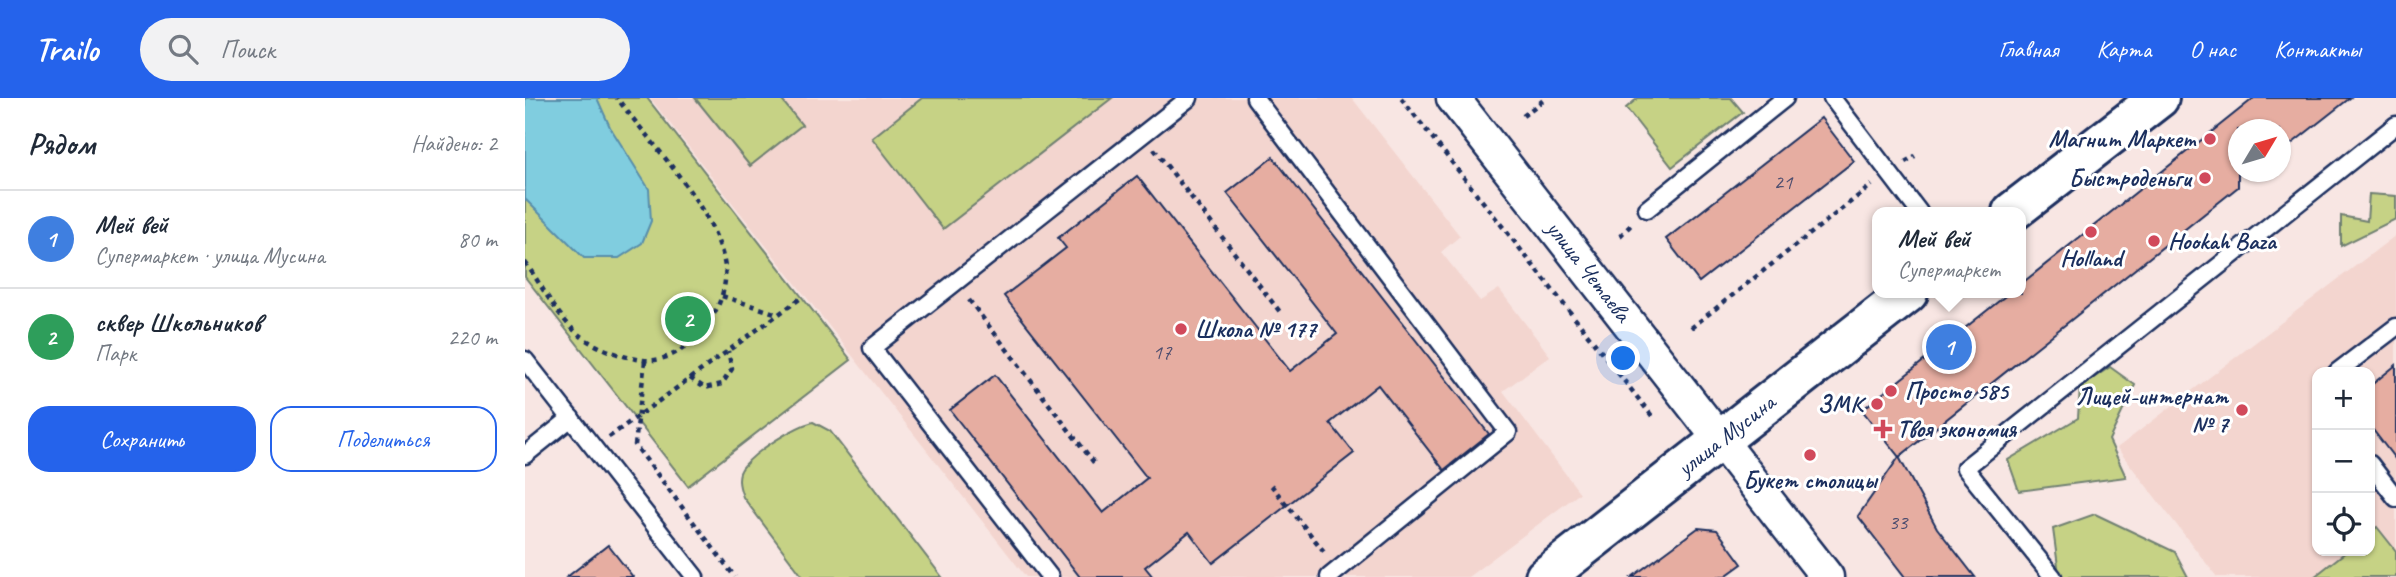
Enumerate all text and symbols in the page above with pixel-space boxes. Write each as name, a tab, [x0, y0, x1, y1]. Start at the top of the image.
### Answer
search box	[140, 18, 630, 81]
text: Trailo	[35, 28, 98, 70]
icon: search	[164, 30, 202, 68]
text: Поиск	[220, 33, 275, 66]
text: Главная	[1998, 34, 2059, 64]
text: Карта	[2097, 34, 2151, 64]
text: О нас	[2189, 34, 2236, 64]
text: Контакты	[2274, 34, 2361, 64]
north arrow	[2228, 119, 2291, 182]
place label: Магнит Маркет	[2049, 124, 2196, 154]
text: Рядом	[28, 125, 95, 163]
text: Найдено: 2	[411, 129, 497, 158]
marker: Магнит Маркет	[2202, 131, 2218, 147]
place label: Быстроденьги	[2069, 163, 2194, 193]
house number: 21	[1774, 169, 1794, 195]
marker: Быстроденьги	[2197, 170, 2213, 186]
popup	[1872, 207, 2026, 298]
text: Мей вей	[95, 208, 168, 241]
street label: улица Четаева	[1539, 213, 1639, 329]
text: Мей вей	[1898, 222, 1970, 255]
marker: Holland	[2083, 224, 2099, 240]
text: 1	[46, 225, 56, 254]
text: 80 m	[458, 225, 497, 254]
place label: Hookah Baza	[2168, 226, 2278, 256]
marker: Hookah Baza	[2146, 233, 2162, 249]
text: Супермаркет · улица Мусина	[95, 241, 325, 270]
place label: Holland	[2060, 243, 2126, 273]
text: Супермаркет	[1898, 255, 2000, 284]
pin: 2	[665, 293, 711, 345]
text: сквер Школьников	[95, 306, 261, 339]
place label: Школа № 177	[1195, 314, 1318, 344]
marker: Школа № 177	[1173, 321, 1189, 337]
pin: 1	[1926, 321, 1972, 373]
text: 2	[46, 323, 56, 352]
text: 220 m	[448, 323, 497, 352]
text: Парк	[95, 339, 136, 368]
house number: 17	[1153, 339, 1173, 365]
your location	[1606, 341, 1640, 375]
map controls	[2312, 367, 2375, 556]
button: +	[2312, 367, 2375, 430]
place label: Просто 585	[1905, 376, 2011, 406]
place label: Лицей-интернат № 7	[2076, 381, 2230, 439]
marker: Просто 585	[1883, 383, 1899, 399]
street label: улица Мусина	[1669, 386, 1783, 484]
place label: ЗМК	[1817, 389, 1867, 419]
marker: ЗМК	[1869, 396, 1885, 412]
marker: Лицей-интернат № 7	[2234, 402, 2250, 418]
button: Сохранить	[28, 406, 256, 472]
button: Поделиться	[270, 406, 497, 472]
place label: Твоя экономия	[1897, 414, 2017, 444]
marker: Твоя экономия	[1875, 421, 1891, 437]
button: −	[2312, 430, 2375, 493]
marker: Букет столицы	[1802, 447, 1818, 463]
place label: Букет столицы	[1743, 465, 1879, 495]
button: locate	[2312, 493, 2375, 556]
house number: 33	[1889, 509, 1909, 535]

